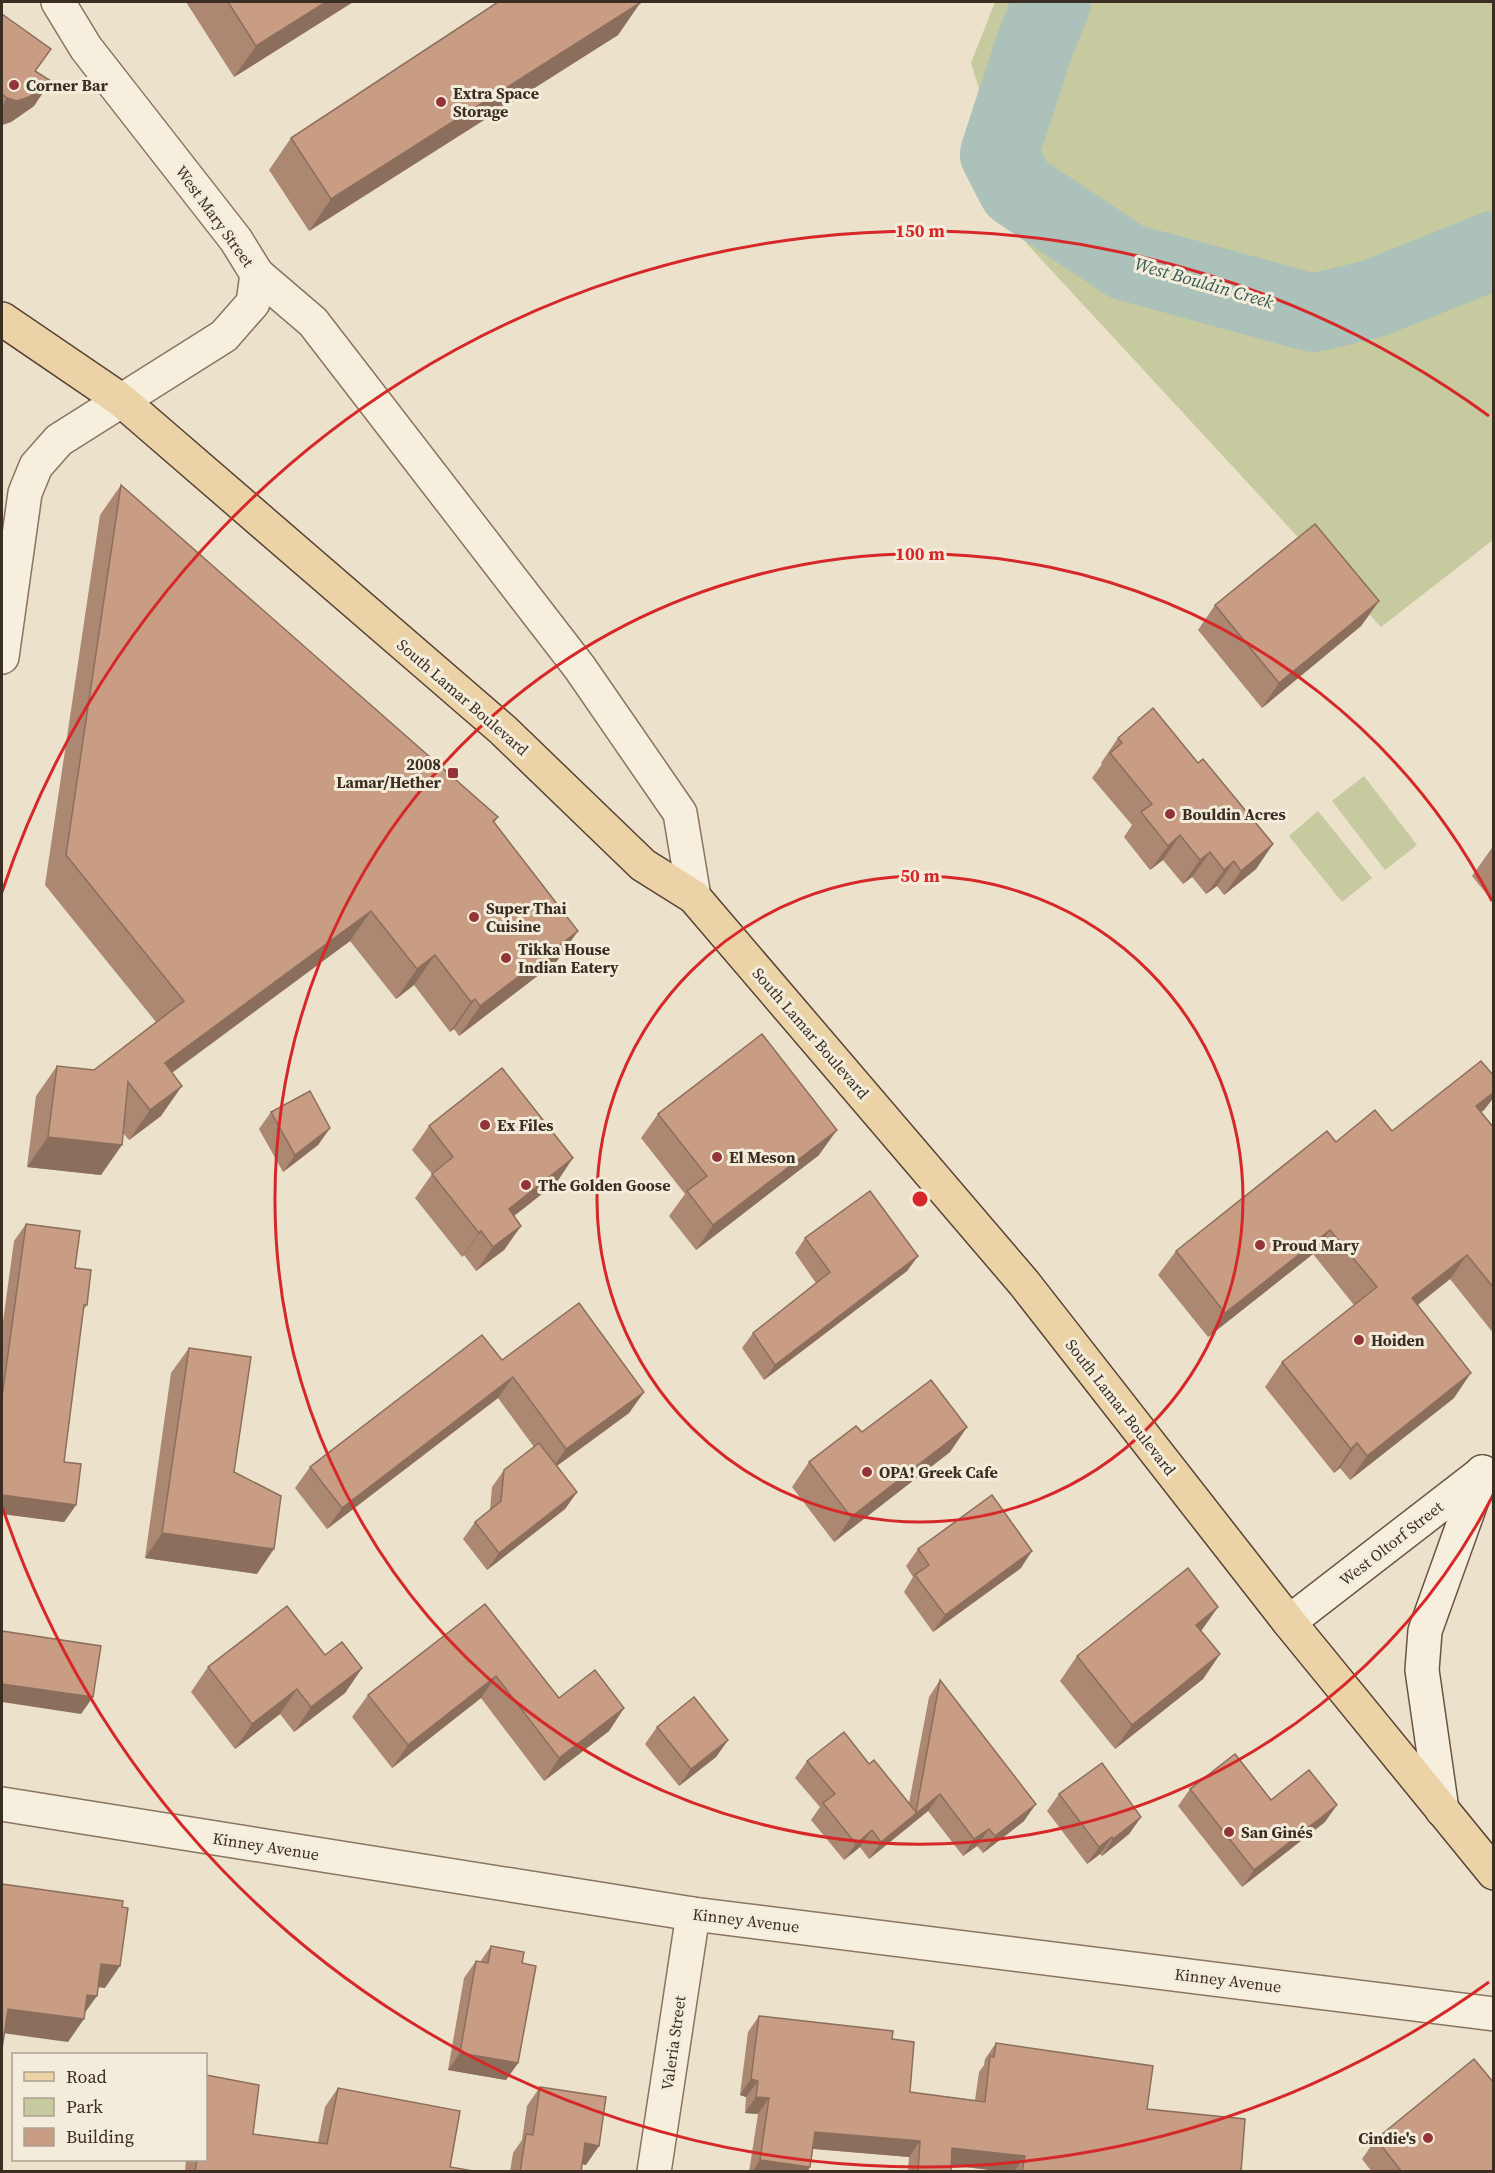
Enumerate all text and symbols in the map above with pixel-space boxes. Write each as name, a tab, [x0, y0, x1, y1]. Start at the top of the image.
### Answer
place label: Corner Bar	[26, 74, 108, 96]
marker: Corner Bar	[7, 78, 21, 92]
place label: Extra Space Storage	[453, 82, 539, 122]
marker: Extra Space Storage	[434, 95, 448, 109]
street label: West Mary Street	[171, 161, 260, 272]
text: 150 m	[895, 218, 945, 243]
water label: West Bouldin Creek	[1132, 251, 1277, 314]
text: 100 m	[895, 541, 945, 566]
street label: South Lamar Boulevard	[393, 634, 533, 760]
place label: 2008 Lamar/Hether	[336, 753, 442, 793]
marker: 2008 Lamar/Hether	[446, 766, 460, 780]
place label: Bouldin Acres	[1182, 803, 1286, 825]
marker: Bouldin Acres	[1163, 807, 1177, 821]
text: 50 m	[900, 863, 940, 888]
place label: Super Thai Cuisine	[486, 897, 567, 937]
marker: Super Thai Cuisine	[467, 910, 481, 924]
place label: Tikka House Indian Eatery	[518, 938, 619, 978]
marker: Tikka House Indian Eatery	[499, 951, 513, 965]
street label: South Lamar Boulevard	[748, 963, 874, 1103]
place label: Ex Files	[497, 1114, 554, 1136]
marker: Ex Files	[478, 1118, 492, 1132]
place label: El Meson	[729, 1146, 796, 1168]
marker: El Meson	[710, 1150, 724, 1164]
place label: The Golden Goose	[538, 1174, 670, 1196]
marker: The Golden Goose	[519, 1178, 533, 1192]
centre of rings	[910, 1189, 930, 1209]
place label: Proud Mary	[1272, 1234, 1360, 1256]
marker: Proud Mary	[1253, 1238, 1267, 1252]
place label: Hoiden	[1371, 1329, 1425, 1351]
marker: Hoiden	[1352, 1333, 1366, 1347]
street label: South Lamar Boulevard	[1061, 1334, 1181, 1480]
place label: OPA! Greek Cafe	[879, 1461, 998, 1483]
marker: OPA! Greek Cafe	[860, 1465, 874, 1479]
street label: West Oltorf Street	[1335, 1495, 1448, 1590]
place label: San Ginés	[1241, 1821, 1313, 1843]
marker: San Ginés	[1222, 1825, 1236, 1839]
street label: Kinney Avenue	[211, 1827, 321, 1865]
street label: Kinney Avenue	[691, 1903, 801, 1937]
street label: Kinney Avenue	[1173, 1963, 1283, 1997]
street label: Valeria Street	[655, 1993, 691, 2092]
legend	[12, 2053, 207, 2161]
text: Road	[66, 2064, 107, 2089]
text: Park	[66, 2094, 103, 2119]
text: Building	[66, 2124, 134, 2149]
place label: Cindie's	[1358, 2127, 1416, 2149]
marker: Cindie's	[1421, 2131, 1435, 2145]

